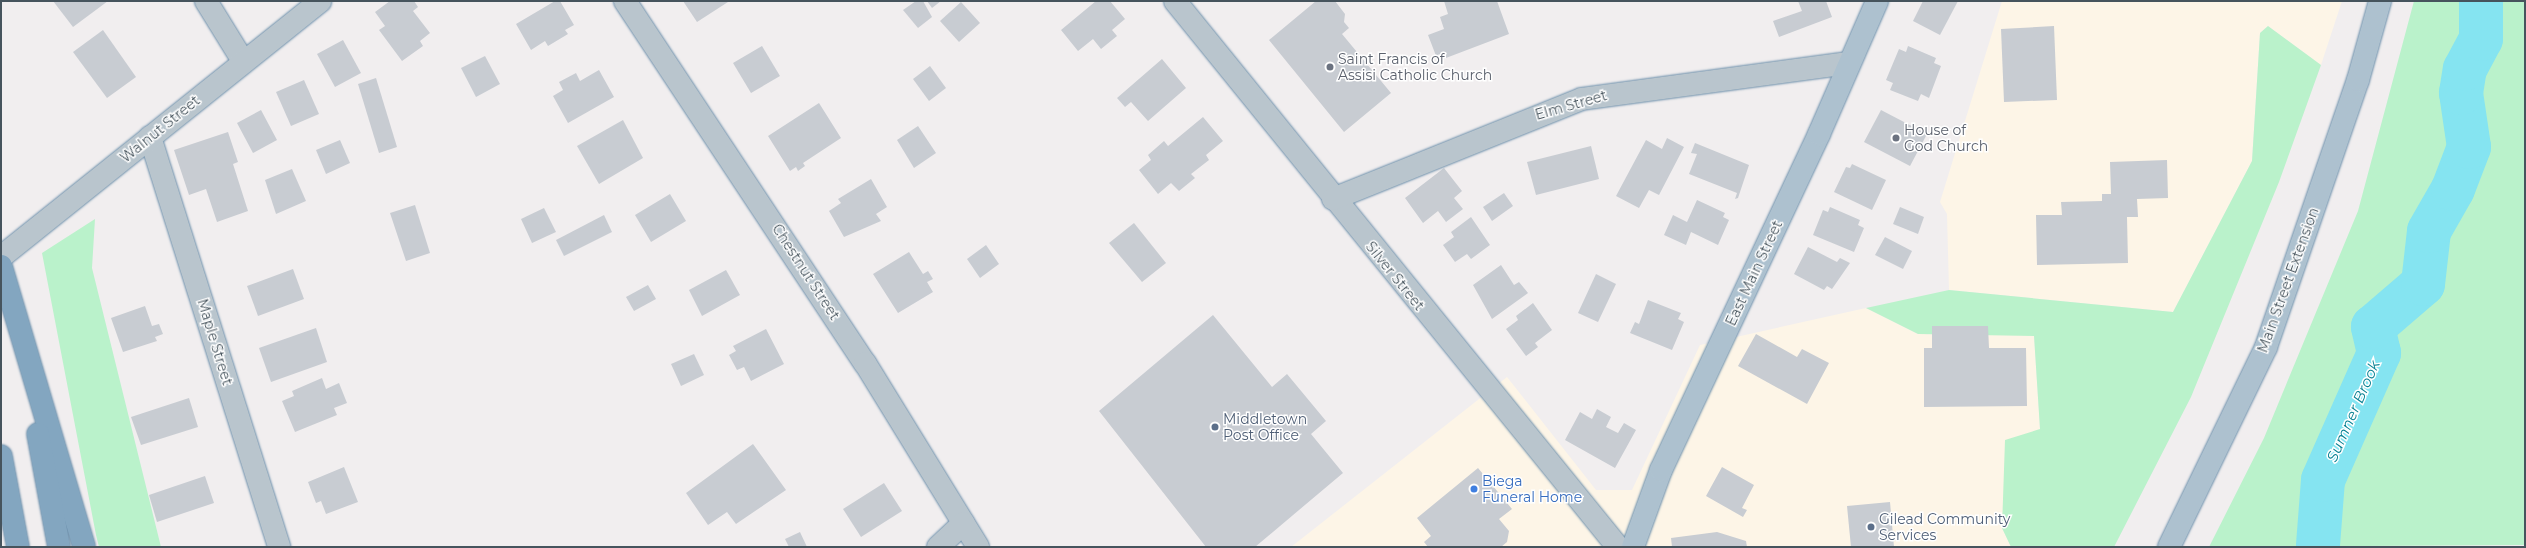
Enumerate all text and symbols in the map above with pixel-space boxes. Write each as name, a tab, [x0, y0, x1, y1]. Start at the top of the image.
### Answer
place label: Saint Francis of Assisi Catholic Church	[1338, 51, 1492, 84]
marker: Saint Francis of Assisi Catholic Church	[1325, 62, 1335, 72]
street label: Elm Street	[1533, 87, 1609, 123]
street label: Walnut Street	[117, 92, 203, 166]
place label: House of God Church	[1904, 122, 1988, 154]
marker: House of God Church	[1891, 133, 1901, 143]
street label: Main Street Extension	[2254, 205, 2322, 355]
street label: East Main Street	[1722, 218, 1786, 328]
street label: Chestnut Street	[769, 221, 843, 323]
street label: Silver Street	[1362, 238, 1428, 314]
street label: Maple Street	[194, 297, 236, 387]
water label: Sumner Brook	[2323, 357, 2383, 465]
place label: Middletown Post Office	[1223, 411, 1307, 444]
marker: Middletown Post Office	[1210, 422, 1220, 432]
place label: Biega Funeral Home	[1482, 473, 1582, 506]
marker: Biega Funeral Home	[1469, 484, 1479, 494]
place label: Gilead Community Services	[1879, 511, 2010, 544]
marker: Gilead Community Services	[1866, 522, 1876, 532]

